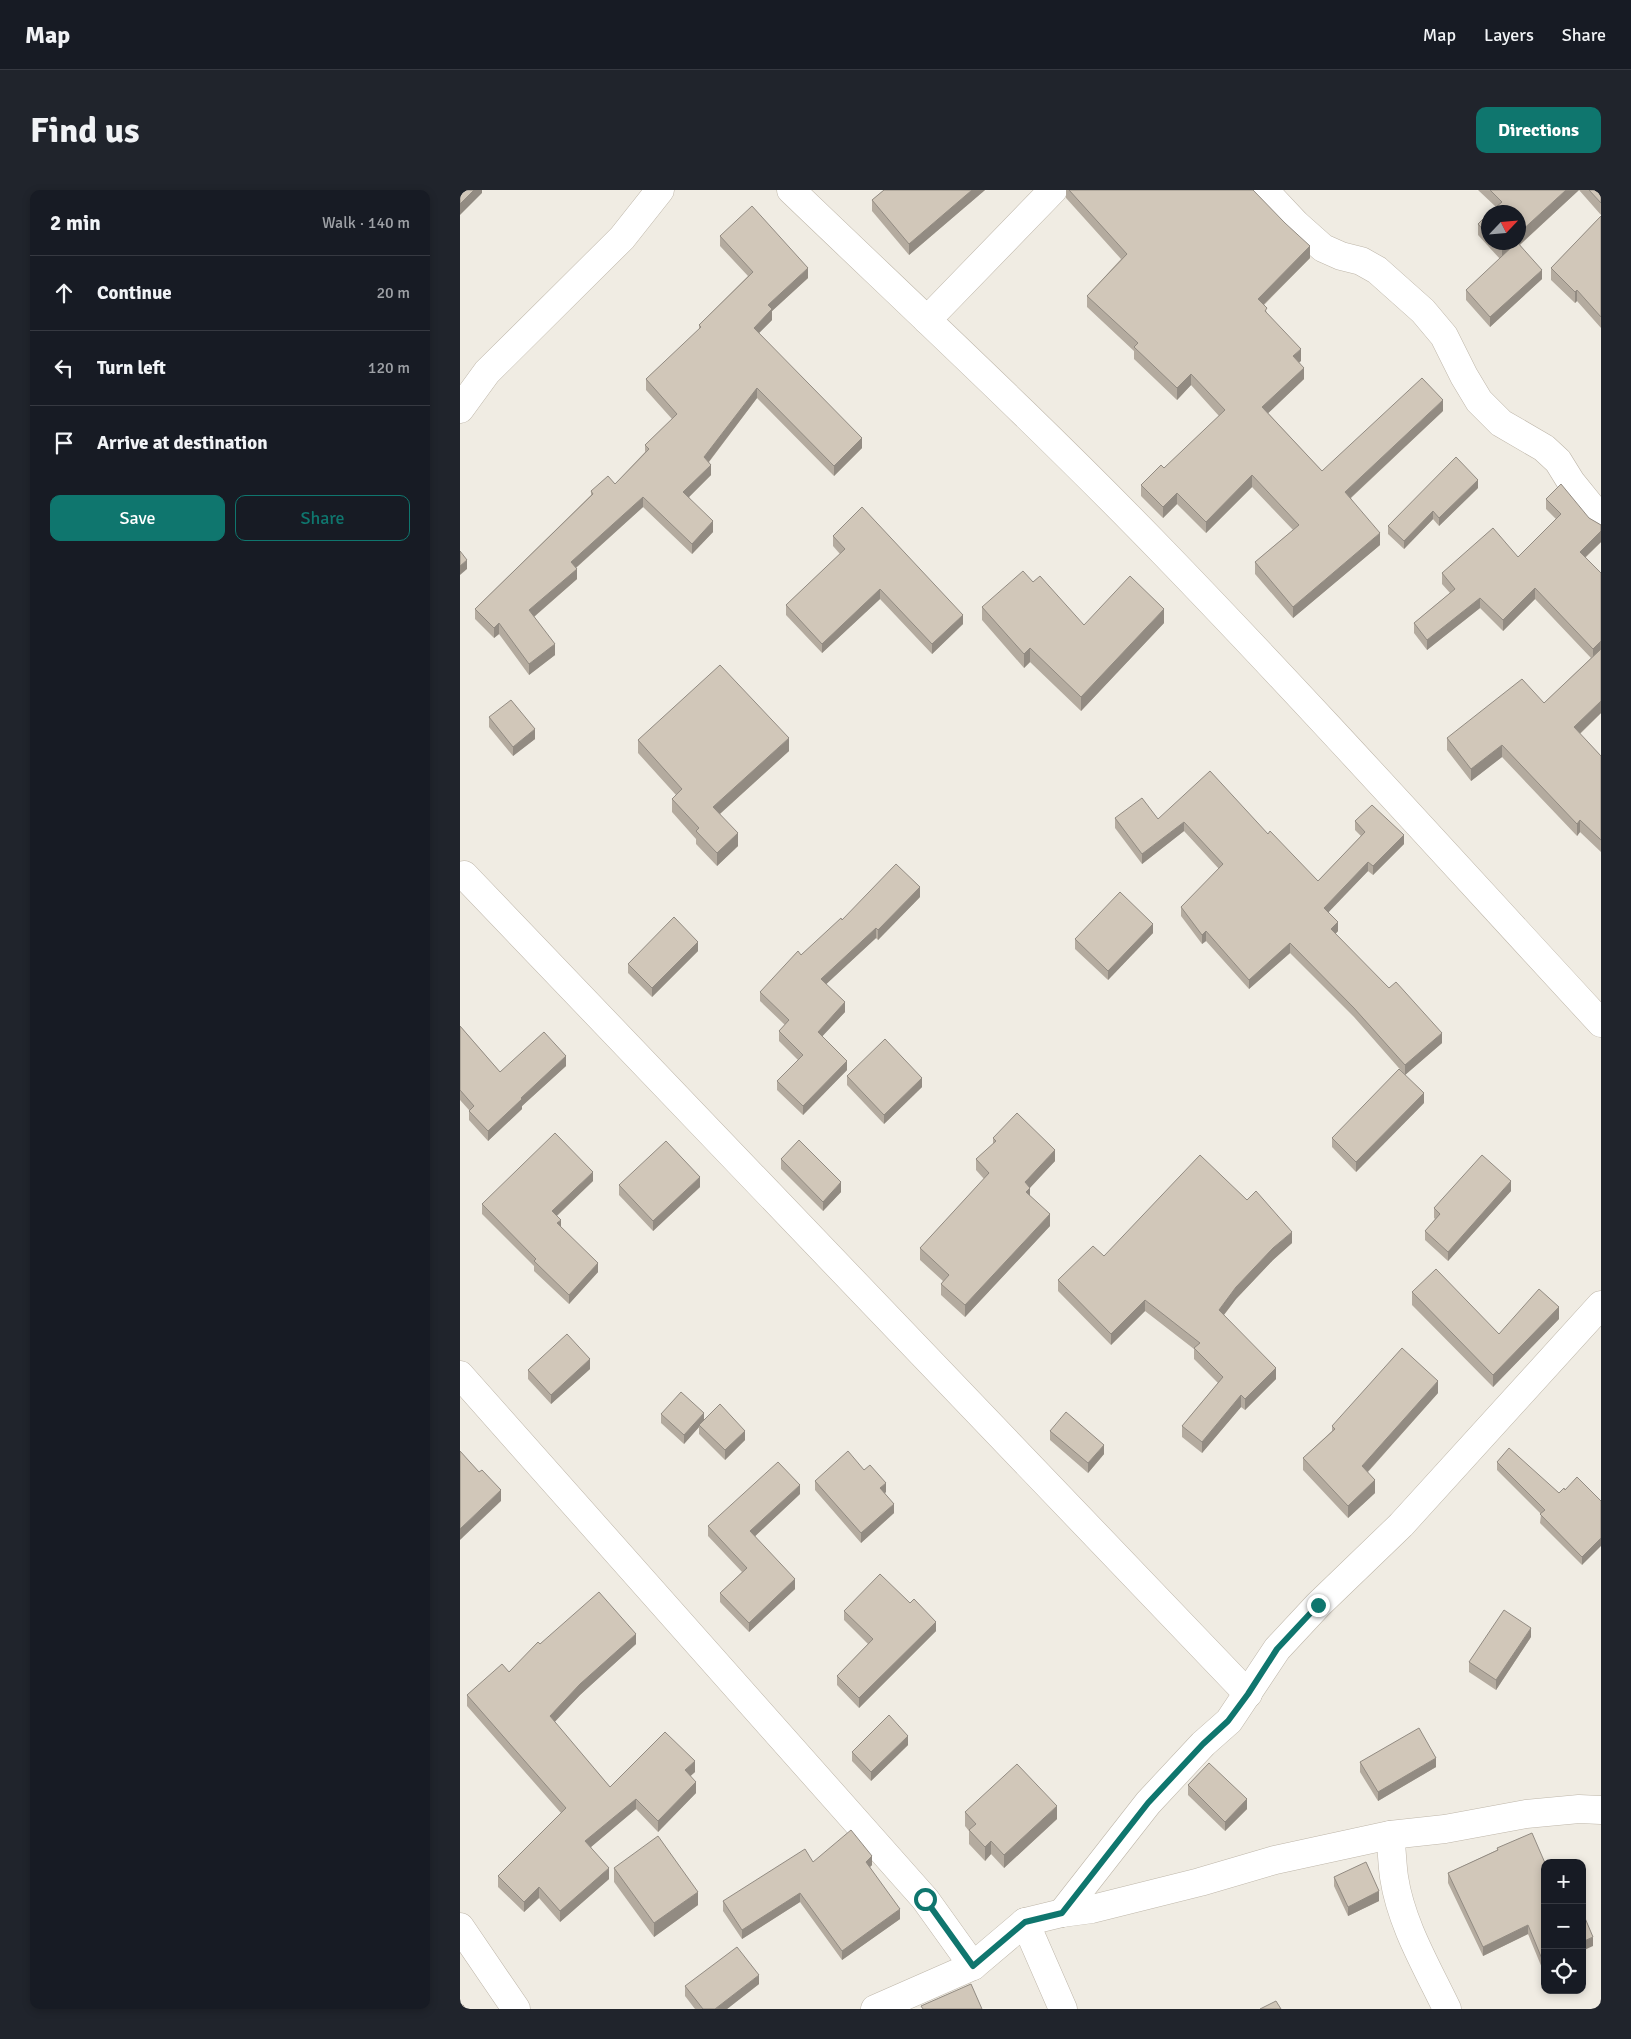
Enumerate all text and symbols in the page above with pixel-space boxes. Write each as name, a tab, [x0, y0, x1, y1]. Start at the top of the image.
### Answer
text: Map	[25, 20, 70, 50]
text: Map	[1423, 24, 1456, 46]
text: Layers	[1484, 24, 1534, 46]
text: Share	[1562, 24, 1606, 46]
button: Directions	[1476, 107, 1601, 153]
text: Find us	[30, 109, 140, 152]
north arrow	[1481, 205, 1526, 250]
text: 2 min	[50, 210, 101, 236]
text: Walk · 140 m	[322, 213, 410, 233]
icon: ahead	[50, 279, 78, 307]
text: Continue	[97, 281, 172, 305]
text: 20 m	[376, 283, 410, 303]
icon: left	[50, 354, 78, 382]
text: Turn left	[97, 356, 166, 380]
text: 120 m	[368, 358, 410, 378]
icon: arrive	[50, 429, 78, 457]
text: Arrive at destination	[97, 431, 268, 455]
button: Save	[50, 495, 225, 541]
button: Share	[235, 495, 410, 541]
route end	[1307, 1594, 1330, 1617]
map controls	[1541, 1859, 1586, 1994]
button: +	[1541, 1859, 1586, 1904]
route start	[914, 1888, 937, 1911]
button: −	[1541, 1904, 1586, 1949]
button: locate	[1541, 1949, 1586, 1994]

